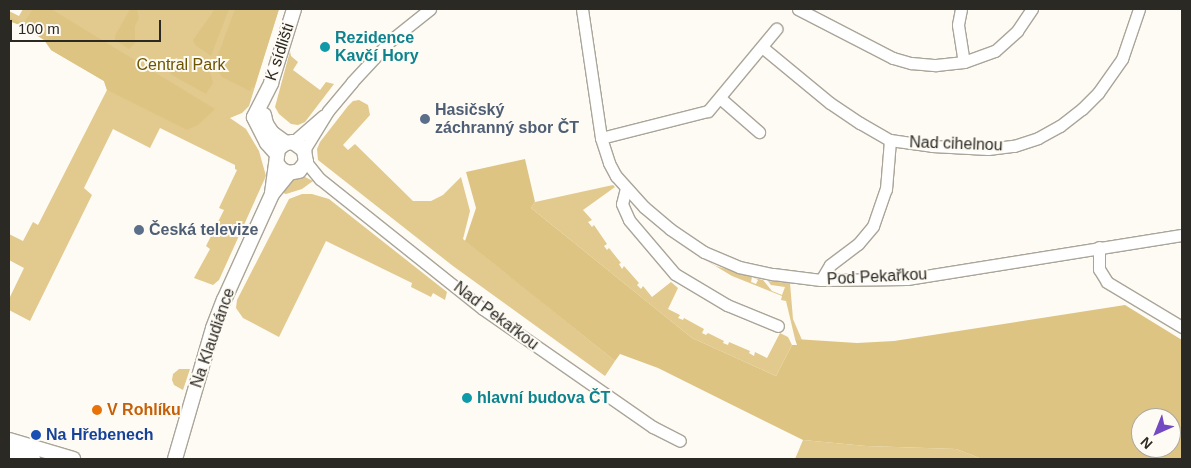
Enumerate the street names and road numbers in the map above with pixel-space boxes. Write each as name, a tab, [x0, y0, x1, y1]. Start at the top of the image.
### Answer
street label: K sídlišti	[262, 21, 298, 83]
street label: Nad cihelnou	[909, 133, 1003, 155]
street label: Pod Pekařkou	[826, 265, 928, 289]
street label: Nad Pekařkou	[450, 278, 542, 354]
street label: Na Klaudiánce	[187, 286, 239, 390]

